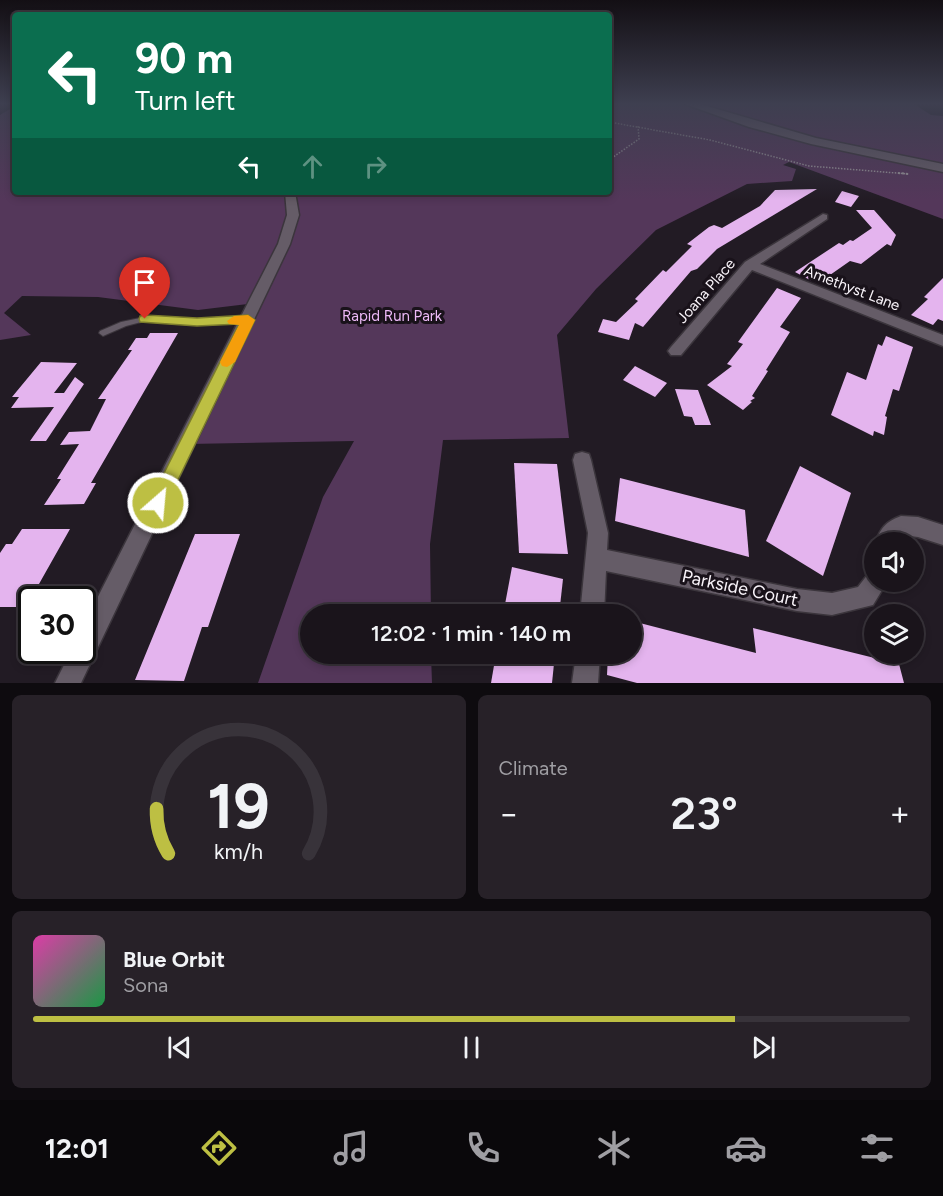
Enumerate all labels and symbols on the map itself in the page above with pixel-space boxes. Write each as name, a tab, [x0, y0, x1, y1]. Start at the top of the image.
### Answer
street label: Joana Place	[673, 255, 739, 327]
pin	[119, 257, 170, 319]
street label: Amethyst Lane	[801, 261, 903, 315]
park label: Rapid Run Park	[342, 307, 443, 325]
position arrow	[126, 471, 190, 535]
street label: Parkside Court	[680, 565, 800, 611]
speed limit sign: 30	[18, 586, 96, 664]

